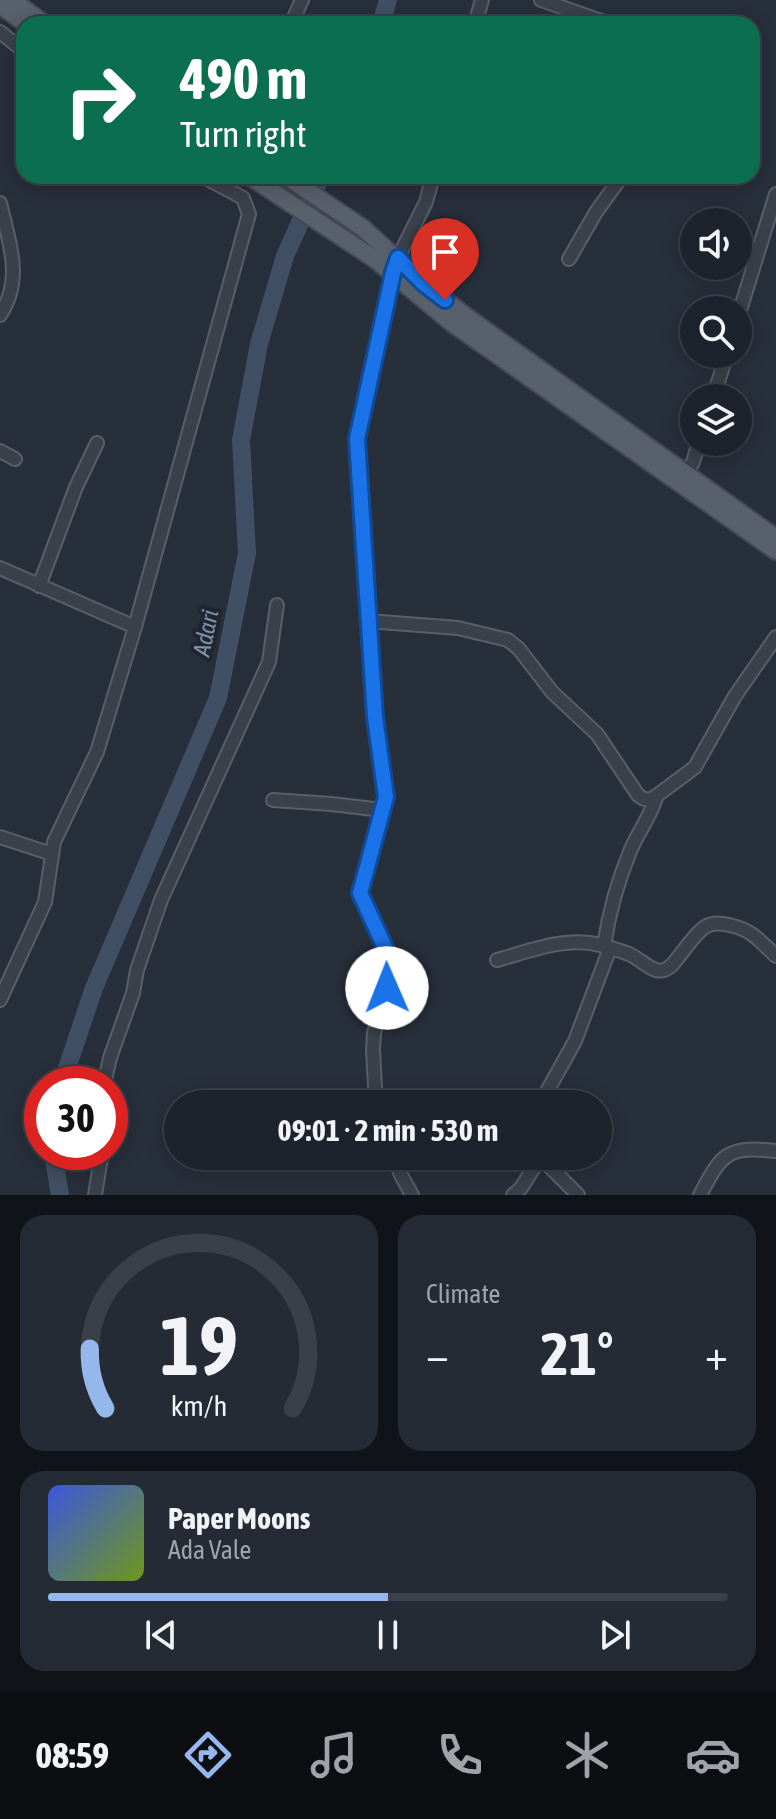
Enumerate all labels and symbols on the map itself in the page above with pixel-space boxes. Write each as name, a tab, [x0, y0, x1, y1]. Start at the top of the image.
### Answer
pin	[411, 218, 479, 300]
water label: Adari	[187, 607, 224, 660]
position arrow	[345, 946, 429, 1030]
speed limit sign: 30	[24, 1066, 128, 1170]

